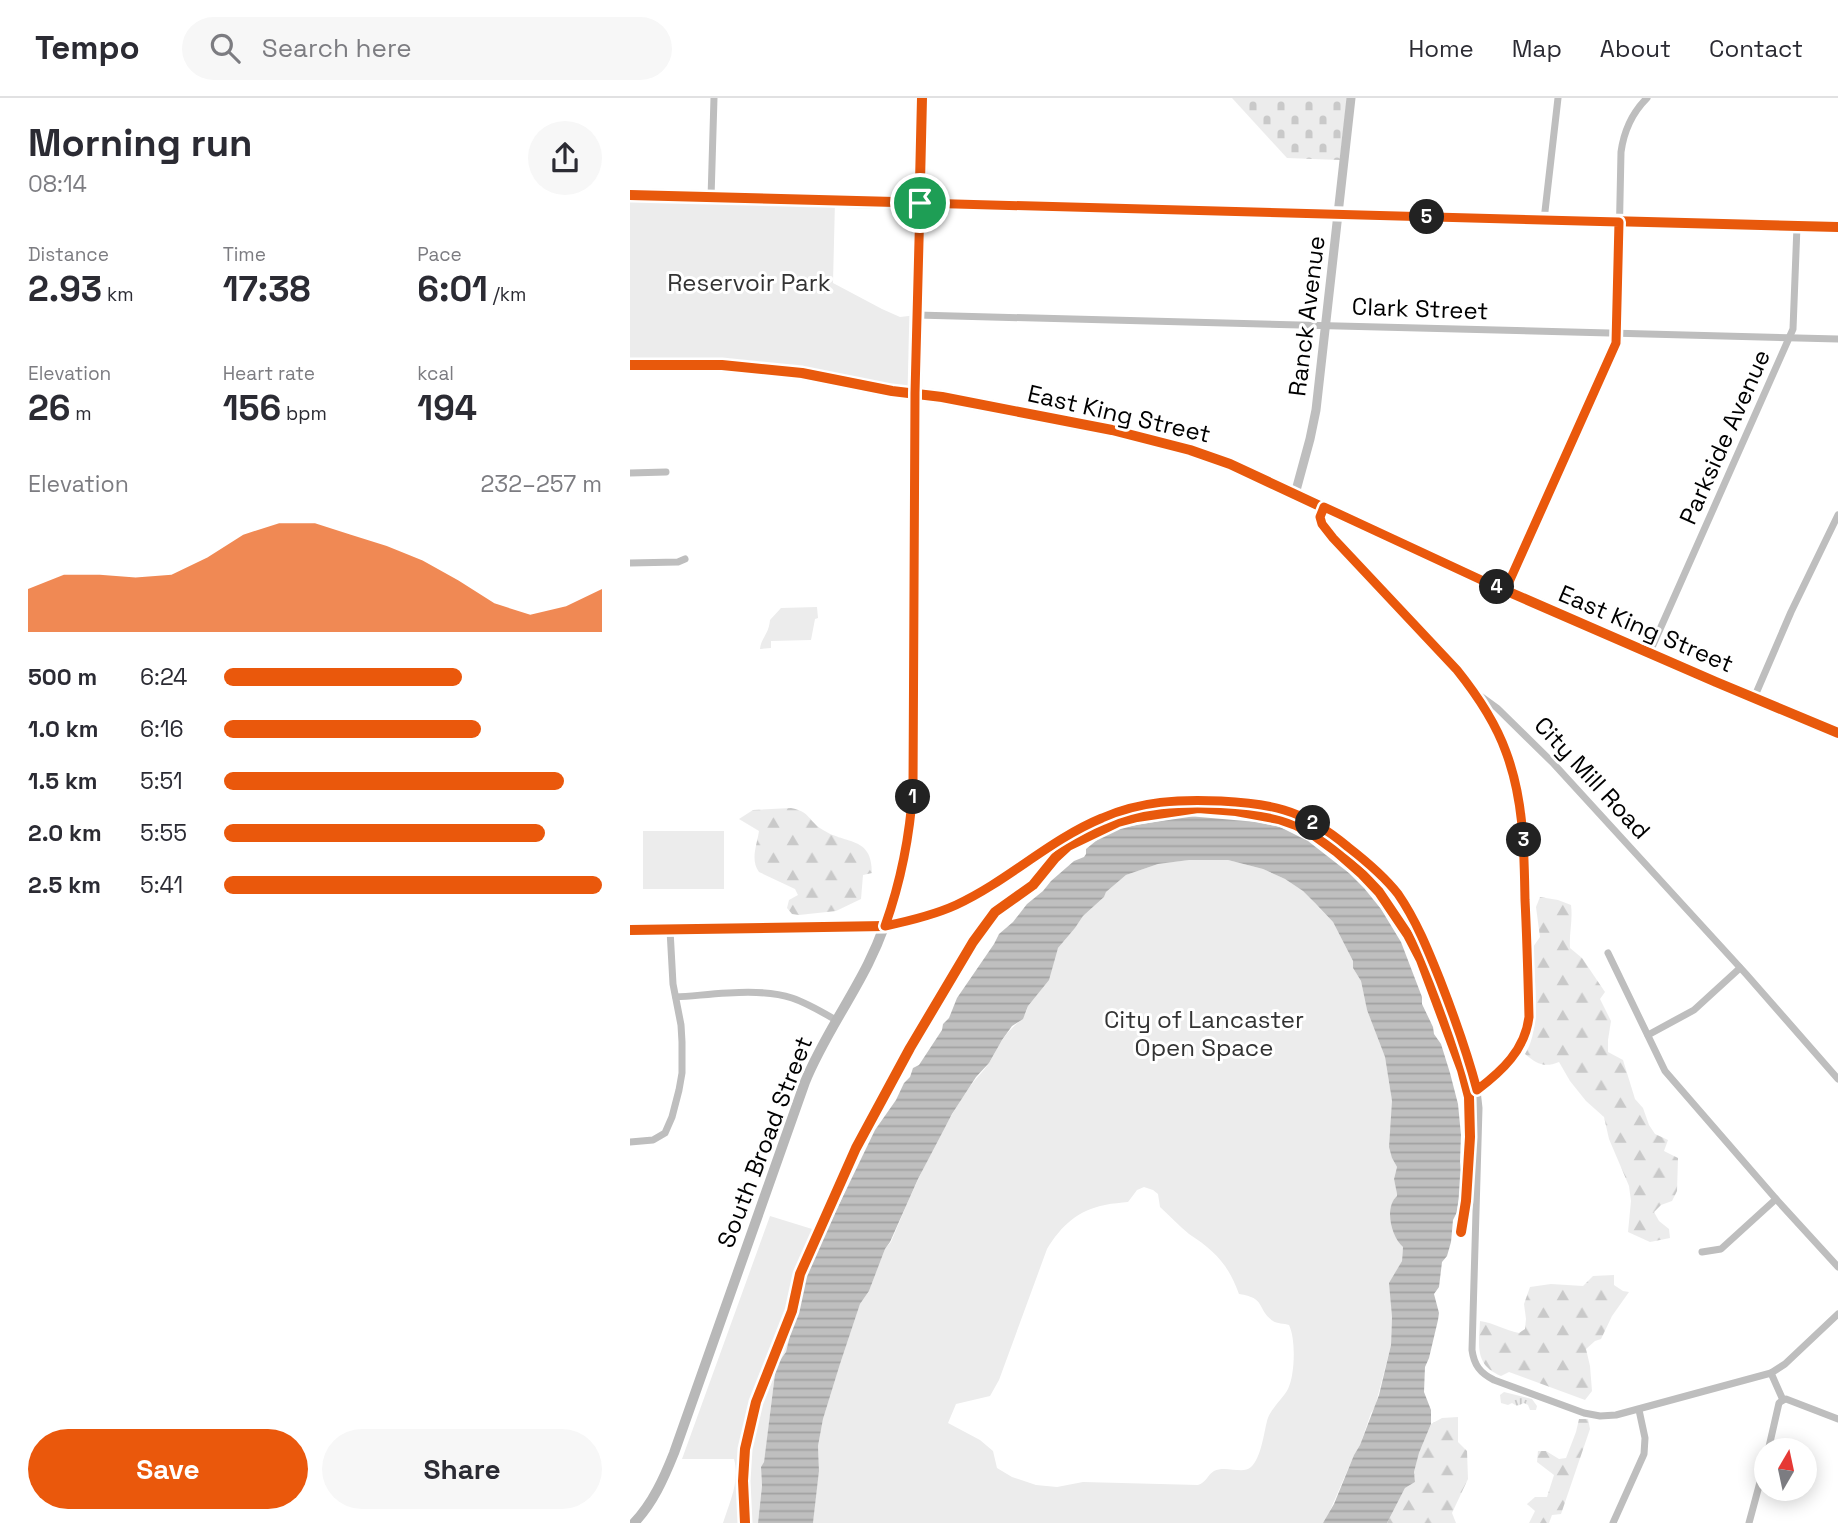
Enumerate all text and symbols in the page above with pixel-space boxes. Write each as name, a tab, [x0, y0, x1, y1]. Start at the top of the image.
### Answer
search box	[182, 17, 672, 80]
text: Tempo	[35, 27, 140, 69]
icon: search	[206, 29, 244, 67]
text: Search here	[262, 31, 412, 65]
text: Home	[1408, 33, 1474, 64]
text: Map	[1512, 33, 1562, 64]
text: About	[1600, 33, 1671, 64]
text: Contact	[1709, 33, 1803, 64]
text: Morning run	[28, 119, 253, 167]
button: share	[528, 121, 602, 195]
text: 08:14	[28, 169, 87, 199]
pin	[890, 173, 950, 233]
icon: arrive	[901, 184, 939, 222]
pin: 5	[1410, 200, 1444, 234]
text: 5	[1421, 204, 1432, 229]
street label: Ranck Avenue	[1281, 234, 1332, 398]
text: Distance	[28, 242, 109, 267]
text: Time	[223, 242, 266, 267]
text: Pace	[417, 242, 462, 267]
text: 2.93	[28, 267, 102, 311]
text: 17:38	[223, 267, 311, 311]
text: 6:01	[417, 267, 488, 311]
park label: Reservoir Park	[667, 267, 831, 298]
text: km	[102, 282, 134, 307]
text: /km	[488, 282, 526, 307]
street label: Clark Street	[1351, 291, 1489, 326]
street label: Parkside Avenue	[1672, 344, 1777, 529]
text: Elevation	[28, 361, 111, 386]
text: Heart rate	[223, 361, 315, 386]
text: kcal	[417, 361, 454, 386]
street label: East King Street	[1025, 377, 1214, 450]
text: 26	[28, 386, 70, 430]
text: 156	[223, 386, 281, 430]
text: 194	[417, 386, 477, 430]
text: m	[70, 401, 92, 426]
text: bpm	[281, 401, 327, 426]
text: Elevation	[28, 469, 129, 499]
text: 232–257 m	[481, 469, 602, 499]
pin: 4	[1480, 570, 1514, 604]
text: 4	[1490, 574, 1503, 599]
street label: East King Street	[1554, 578, 1738, 679]
text: 500 m	[28, 662, 97, 692]
text: 6:24	[140, 662, 187, 692]
street label: City Mill Road	[1528, 710, 1657, 846]
text: 1.0 km	[28, 714, 98, 744]
text: 6:16	[140, 714, 184, 744]
text: 1.5 km	[28, 766, 98, 796]
text: 5:51	[140, 766, 183, 796]
pin: 1	[896, 780, 930, 814]
text: 1	[908, 784, 917, 809]
pin: 2	[1296, 806, 1330, 840]
text: 2	[1307, 810, 1318, 835]
text: 2.0 km	[28, 818, 102, 848]
text: 5:55	[140, 818, 187, 848]
pin: 3	[1506, 822, 1542, 858]
text: 3	[1518, 827, 1529, 852]
text: 2.5 km	[28, 870, 101, 900]
text: 5:41	[140, 870, 183, 900]
park label: City of Lancaster Open Space	[1104, 1004, 1304, 1063]
street label: South Broad Street	[710, 1032, 819, 1252]
button: Save	[28, 1429, 308, 1509]
button: Share	[322, 1429, 602, 1509]
north arrow	[1754, 1438, 1816, 1502]
map controls	[1754, 1438, 1817, 1501]

